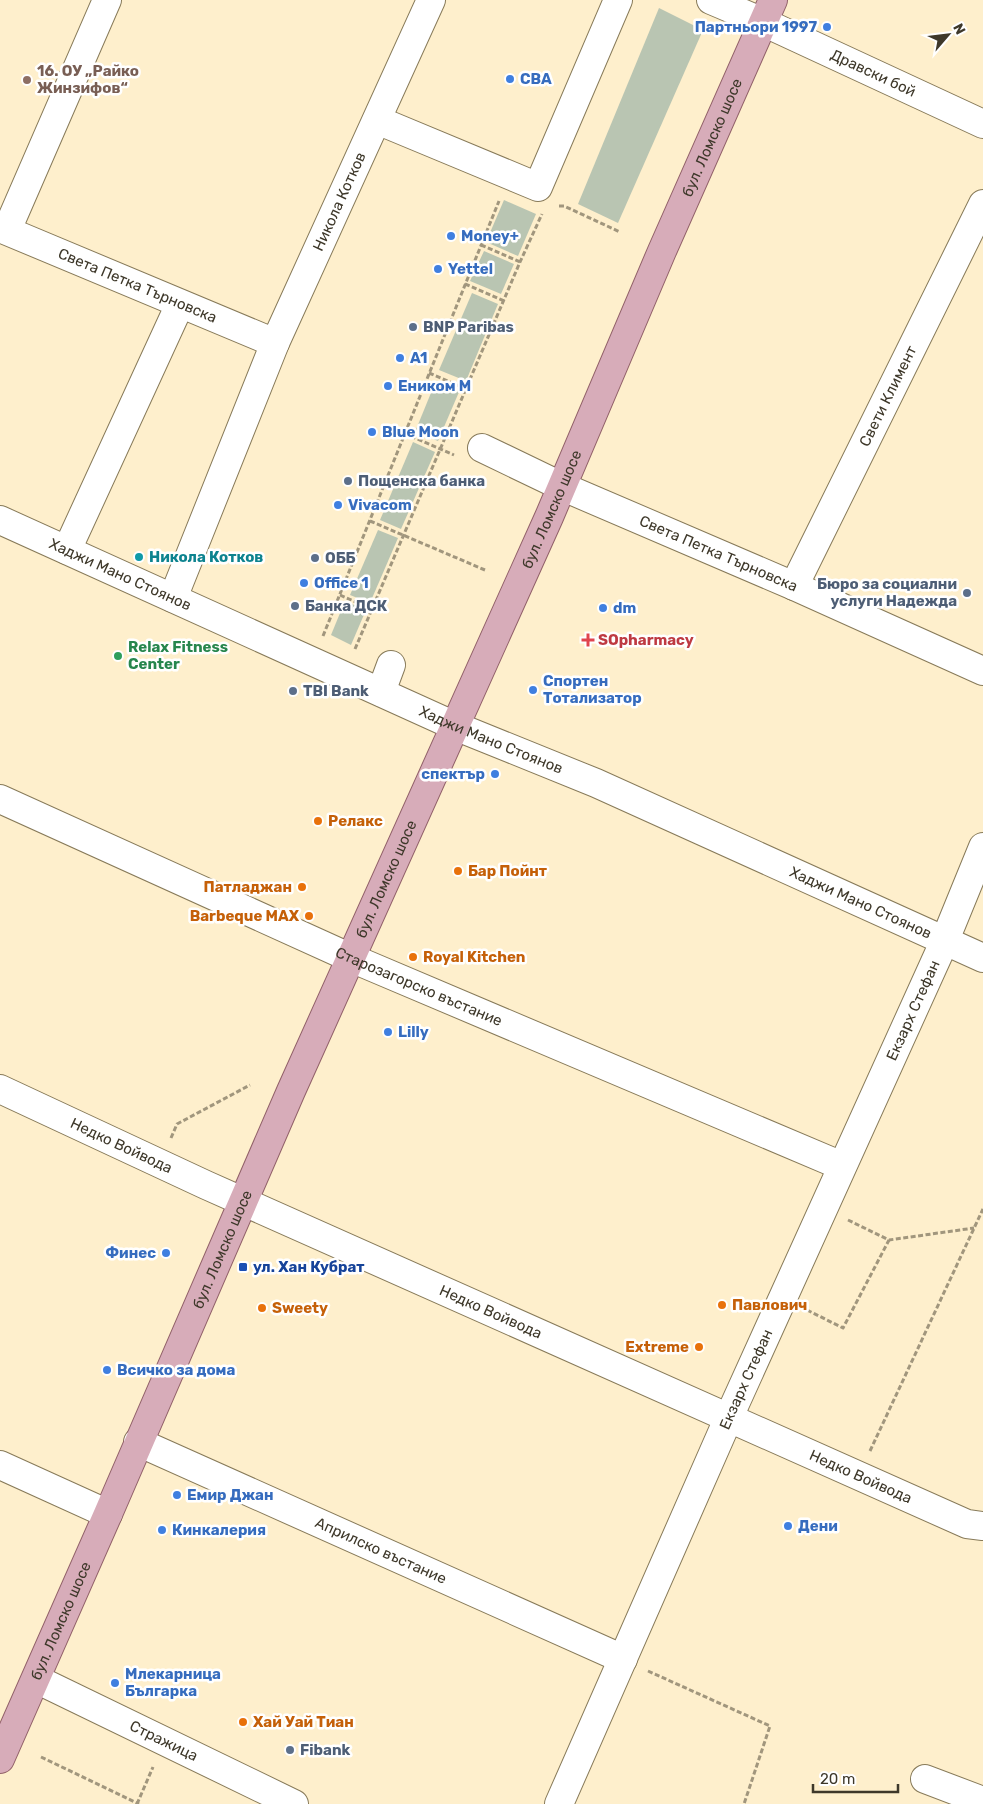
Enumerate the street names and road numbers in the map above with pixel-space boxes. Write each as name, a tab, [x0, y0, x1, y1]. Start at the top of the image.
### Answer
street label: Дравски бой	[828, 46, 919, 101]
street label: бул. Ломско шосе	[678, 76, 746, 200]
street label: Никола Котков	[309, 149, 370, 254]
street label: Света Петка Търновска	[55, 244, 220, 327]
street label: Свети Климент	[855, 342, 921, 449]
street label: бул. Ломско шосе	[518, 447, 585, 571]
street label: Света Петка Търновска	[637, 512, 800, 595]
street label: Хаджи Мано Стоянов	[46, 534, 194, 614]
street label: Хаджи Мано Стоянов	[416, 702, 565, 778]
street label: бул. Ломско шосе	[352, 817, 421, 941]
street label: Хаджи Мано Стоянов	[787, 863, 935, 943]
street label: Старозагорско въстание	[333, 943, 505, 1030]
street label: Екзарх Стефан	[883, 957, 944, 1063]
street label: Недко Войвода	[68, 1114, 175, 1177]
street label: бул. Ломско шосе	[189, 1187, 256, 1312]
street label: Недко Войвода	[437, 1281, 545, 1343]
street label: Екзарх Стефан	[716, 1326, 777, 1432]
street label: Недко Войвода	[807, 1446, 915, 1507]
street label: Априлско въстание	[312, 1513, 449, 1588]
street label: бул. Ломско шосе	[27, 1559, 95, 1683]
street label: Стражица	[127, 1717, 201, 1765]

